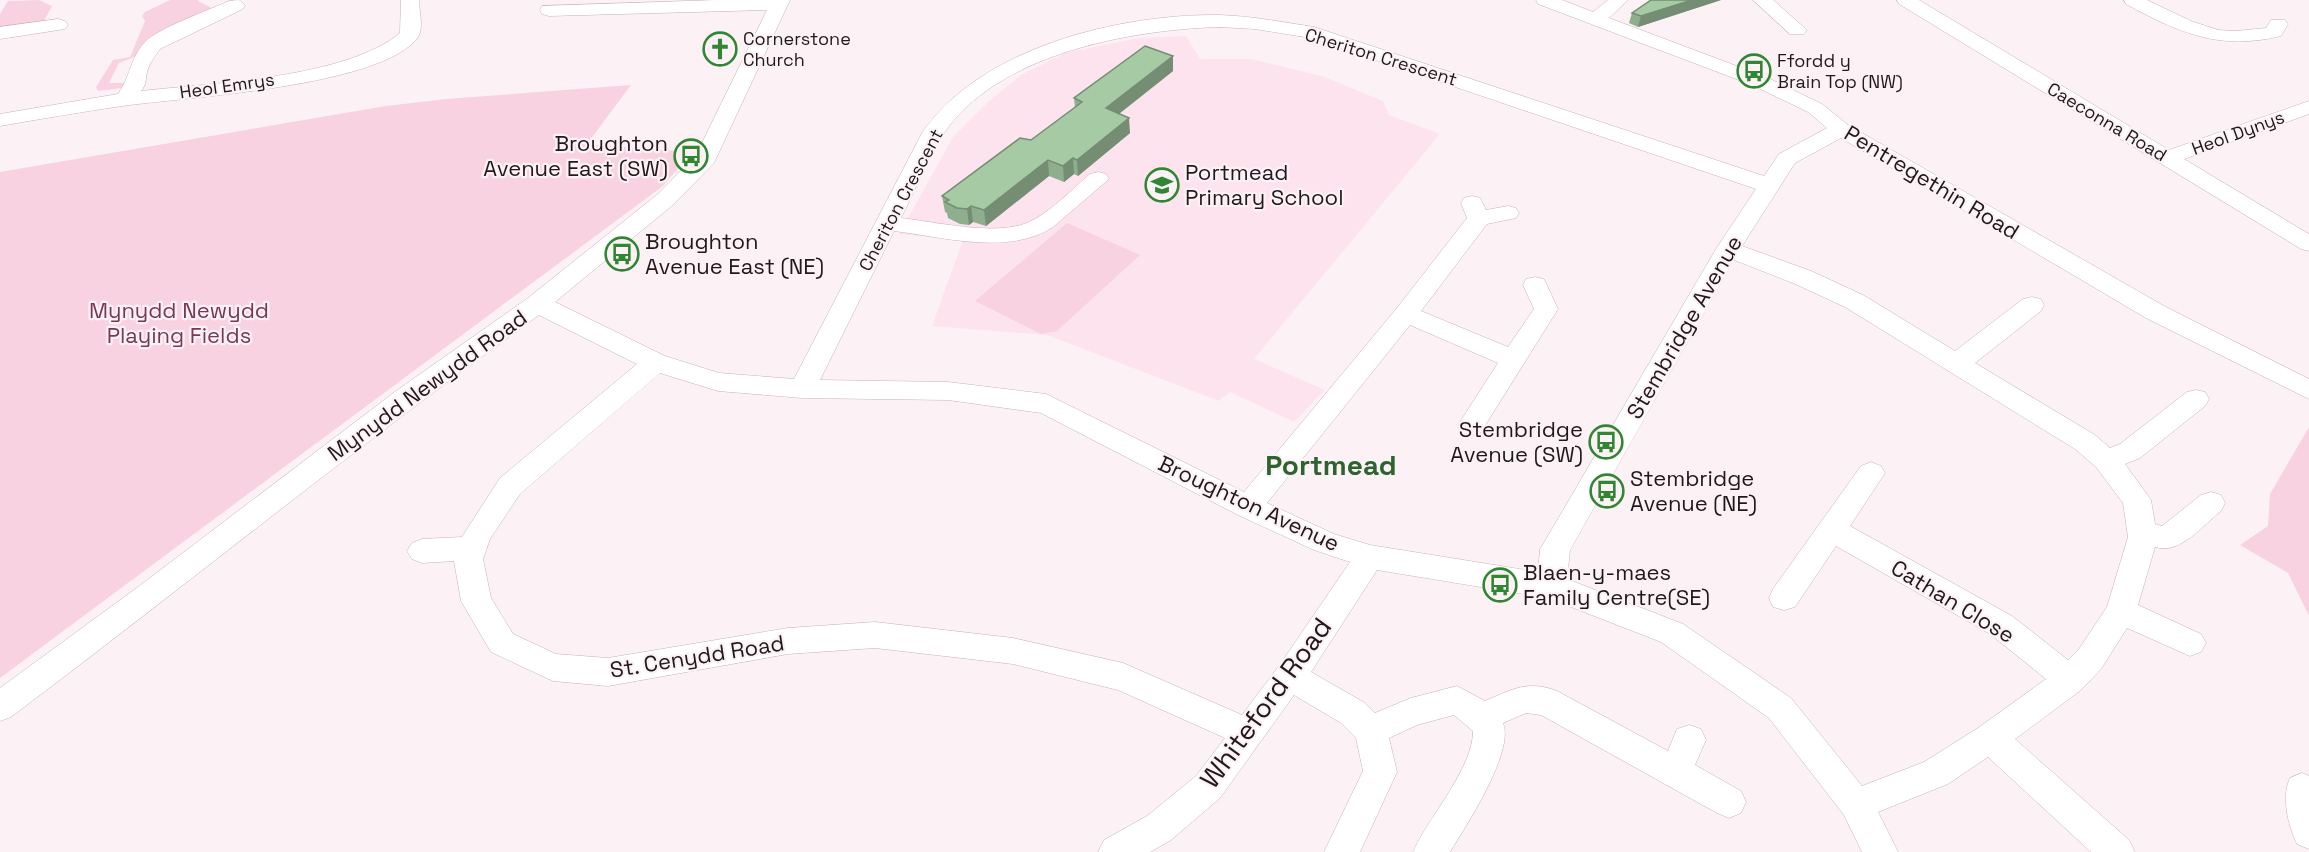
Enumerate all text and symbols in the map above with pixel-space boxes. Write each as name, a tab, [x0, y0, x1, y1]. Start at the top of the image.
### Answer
street label: Cheriton Crescent	[1302, 22, 1460, 91]
place label: Cornerstone Church	[743, 27, 851, 71]
church icon: Cornerstone Church	[702, 31, 738, 67]
place label: Ffordd y Brain Top (NW)	[1777, 49, 1903, 93]
bus stop icon: Ffordd y Brain Top (NW)	[1736, 53, 1772, 89]
street label: Heol Emrys	[178, 67, 276, 104]
street label: Caeconna Road	[2043, 77, 2171, 166]
street label: Heol Dynys	[2188, 105, 2287, 160]
street label: Pentregethin Road	[1840, 119, 2024, 245]
street label: Cheriton Crescent	[853, 125, 948, 275]
place label: Broughton Avenue East (SW)	[483, 129, 668, 182]
bus stop icon: Broughton Avenue East (SW)	[673, 138, 709, 174]
place label: Portmead Primary School	[1185, 158, 1344, 211]
school or university icon: Portmead Primary School	[1144, 167, 1180, 203]
place label: Broughton Avenue East (NE)	[645, 227, 824, 280]
street label: Stembridge Avenue	[1620, 230, 1748, 424]
bus stop icon: Broughton Avenue East (NE)	[604, 236, 640, 272]
park label: Mynydd Newydd Playing Fields	[89, 296, 269, 349]
street label: Mynydd Newydd Road	[322, 303, 532, 467]
place label: Stembridge Avenue (SW)	[1450, 415, 1583, 468]
bus stop icon: Stembridge Avenue (SW)	[1588, 424, 1624, 460]
district label: Portmead	[1265, 447, 1397, 483]
street label: Broughton Avenue	[1154, 449, 1344, 557]
place label: Stembridge Avenue (NE)	[1630, 464, 1757, 517]
bus stop icon: Stembridge Avenue (NE)	[1589, 473, 1625, 509]
street label: Cathan Close	[1886, 553, 2020, 649]
place label: Blaen-y-maes Family Centre(SE)	[1523, 558, 1710, 611]
bus stop icon: Blaen-y-maes Family Centre(SE)	[1482, 567, 1518, 603]
street label: Whiteford Road	[1192, 611, 1339, 795]
street label: St. Cenydd Road	[608, 628, 786, 684]

